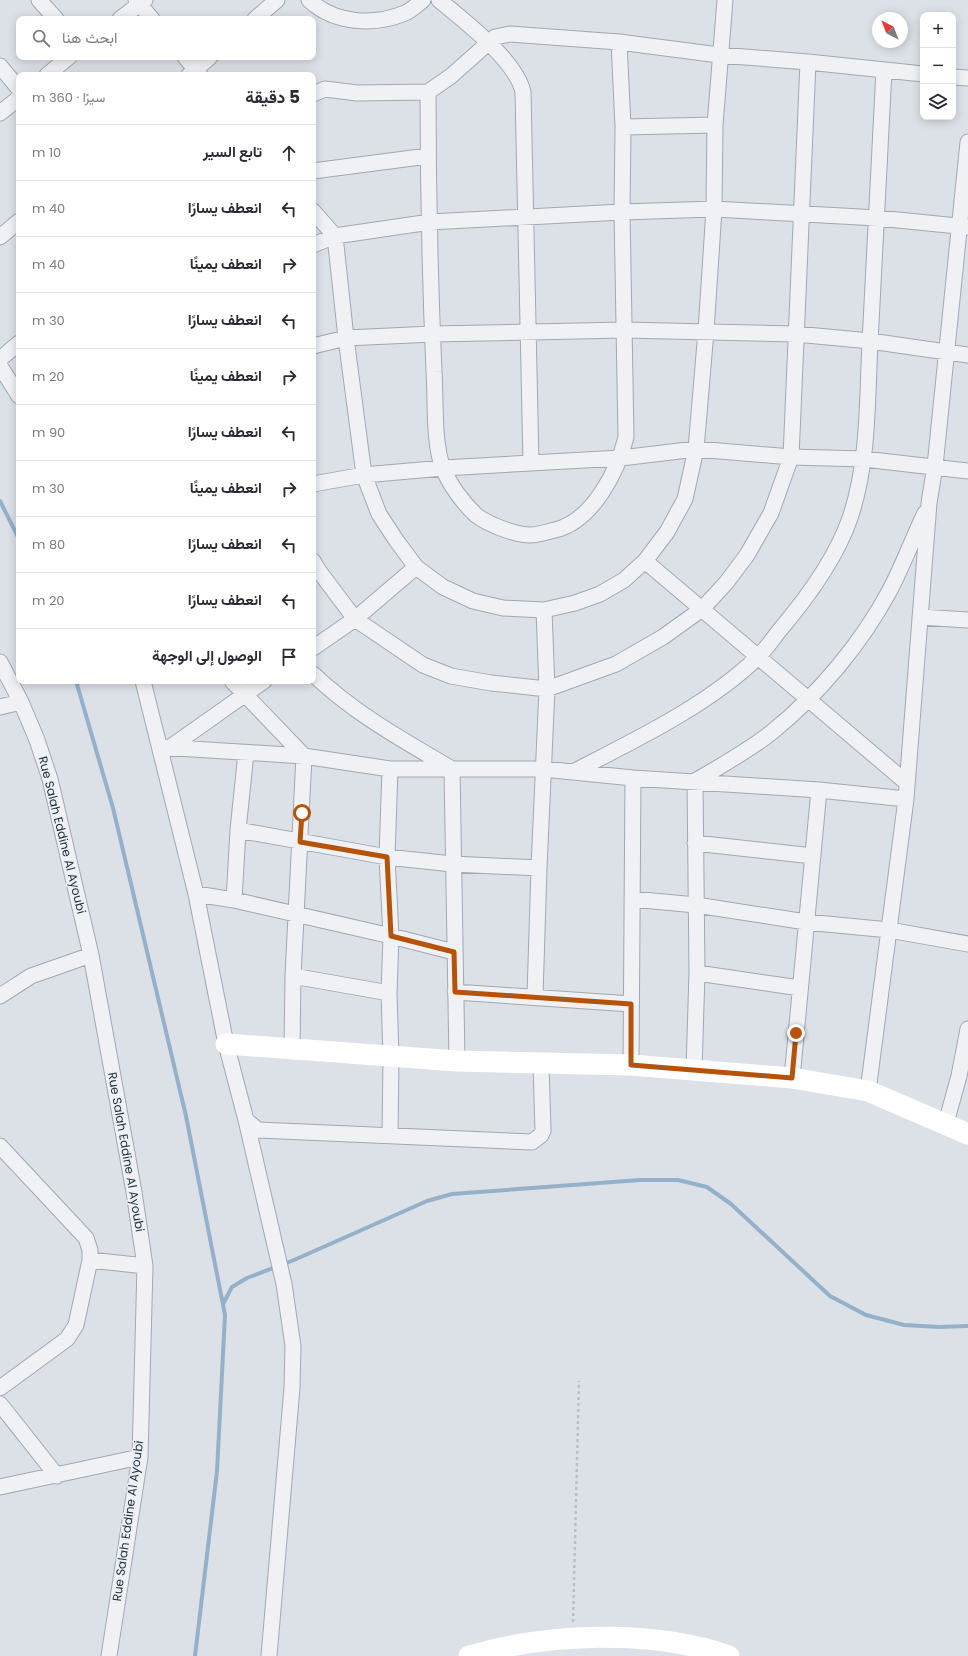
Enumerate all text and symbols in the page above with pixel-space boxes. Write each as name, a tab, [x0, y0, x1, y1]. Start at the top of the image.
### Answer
north arrow	[872, 12, 908, 48]
map controls	[920, 12, 956, 120]
button: +	[920, 12, 956, 48]
search box	[16, 16, 316, 60]
icon: search	[30, 27, 52, 49]
text: ابحث هنا	[62, 27, 117, 48]
button: −	[920, 48, 956, 84]
button: layers	[920, 84, 956, 120]
text: 5 دقيقة	[245, 85, 300, 109]
text: سيرًا · 360 m	[32, 88, 105, 107]
text: تابع السير	[203, 141, 262, 162]
icon: ahead	[278, 142, 300, 164]
text: 10 m	[32, 143, 61, 162]
text: انعطف يسارًا	[188, 197, 262, 218]
icon: left	[278, 198, 300, 220]
text: 40 m	[32, 199, 65, 218]
text: انعطف يمينًا	[190, 253, 262, 274]
icon: right	[278, 254, 300, 276]
text: 40 m	[32, 255, 65, 274]
text: انعطف يسارًا	[188, 309, 262, 330]
icon: left	[278, 310, 300, 332]
text: 30 m	[32, 311, 65, 330]
text: انعطف يمينًا	[190, 365, 262, 386]
icon: right	[278, 366, 300, 388]
text: 20 m	[32, 367, 65, 386]
text: انعطف يسارًا	[188, 421, 262, 442]
icon: left	[278, 422, 300, 444]
text: 90 m	[32, 423, 65, 442]
text: انعطف يمينًا	[190, 477, 262, 498]
icon: right	[278, 478, 300, 500]
text: 30 m	[32, 479, 65, 498]
text: انعطف يسارًا	[188, 533, 262, 554]
icon: left	[278, 534, 300, 556]
text: 80 m	[32, 535, 65, 554]
text: انعطف يسارًا	[188, 589, 262, 610]
icon: left	[278, 590, 300, 612]
text: 20 m	[32, 591, 65, 610]
text: الوصول إلى الوجهة	[152, 645, 262, 666]
icon: arrive	[278, 646, 300, 668]
street label: Rue Salah Eddine Al Ayoubi	[35, 754, 90, 916]
route start	[293, 804, 311, 822]
route end	[787, 1024, 805, 1042]
street label: Rue Salah Eddine Al Ayoubi	[104, 1071, 149, 1233]
street label: Rue Salah Eddine Al Ayoubi	[108, 1440, 147, 1602]

